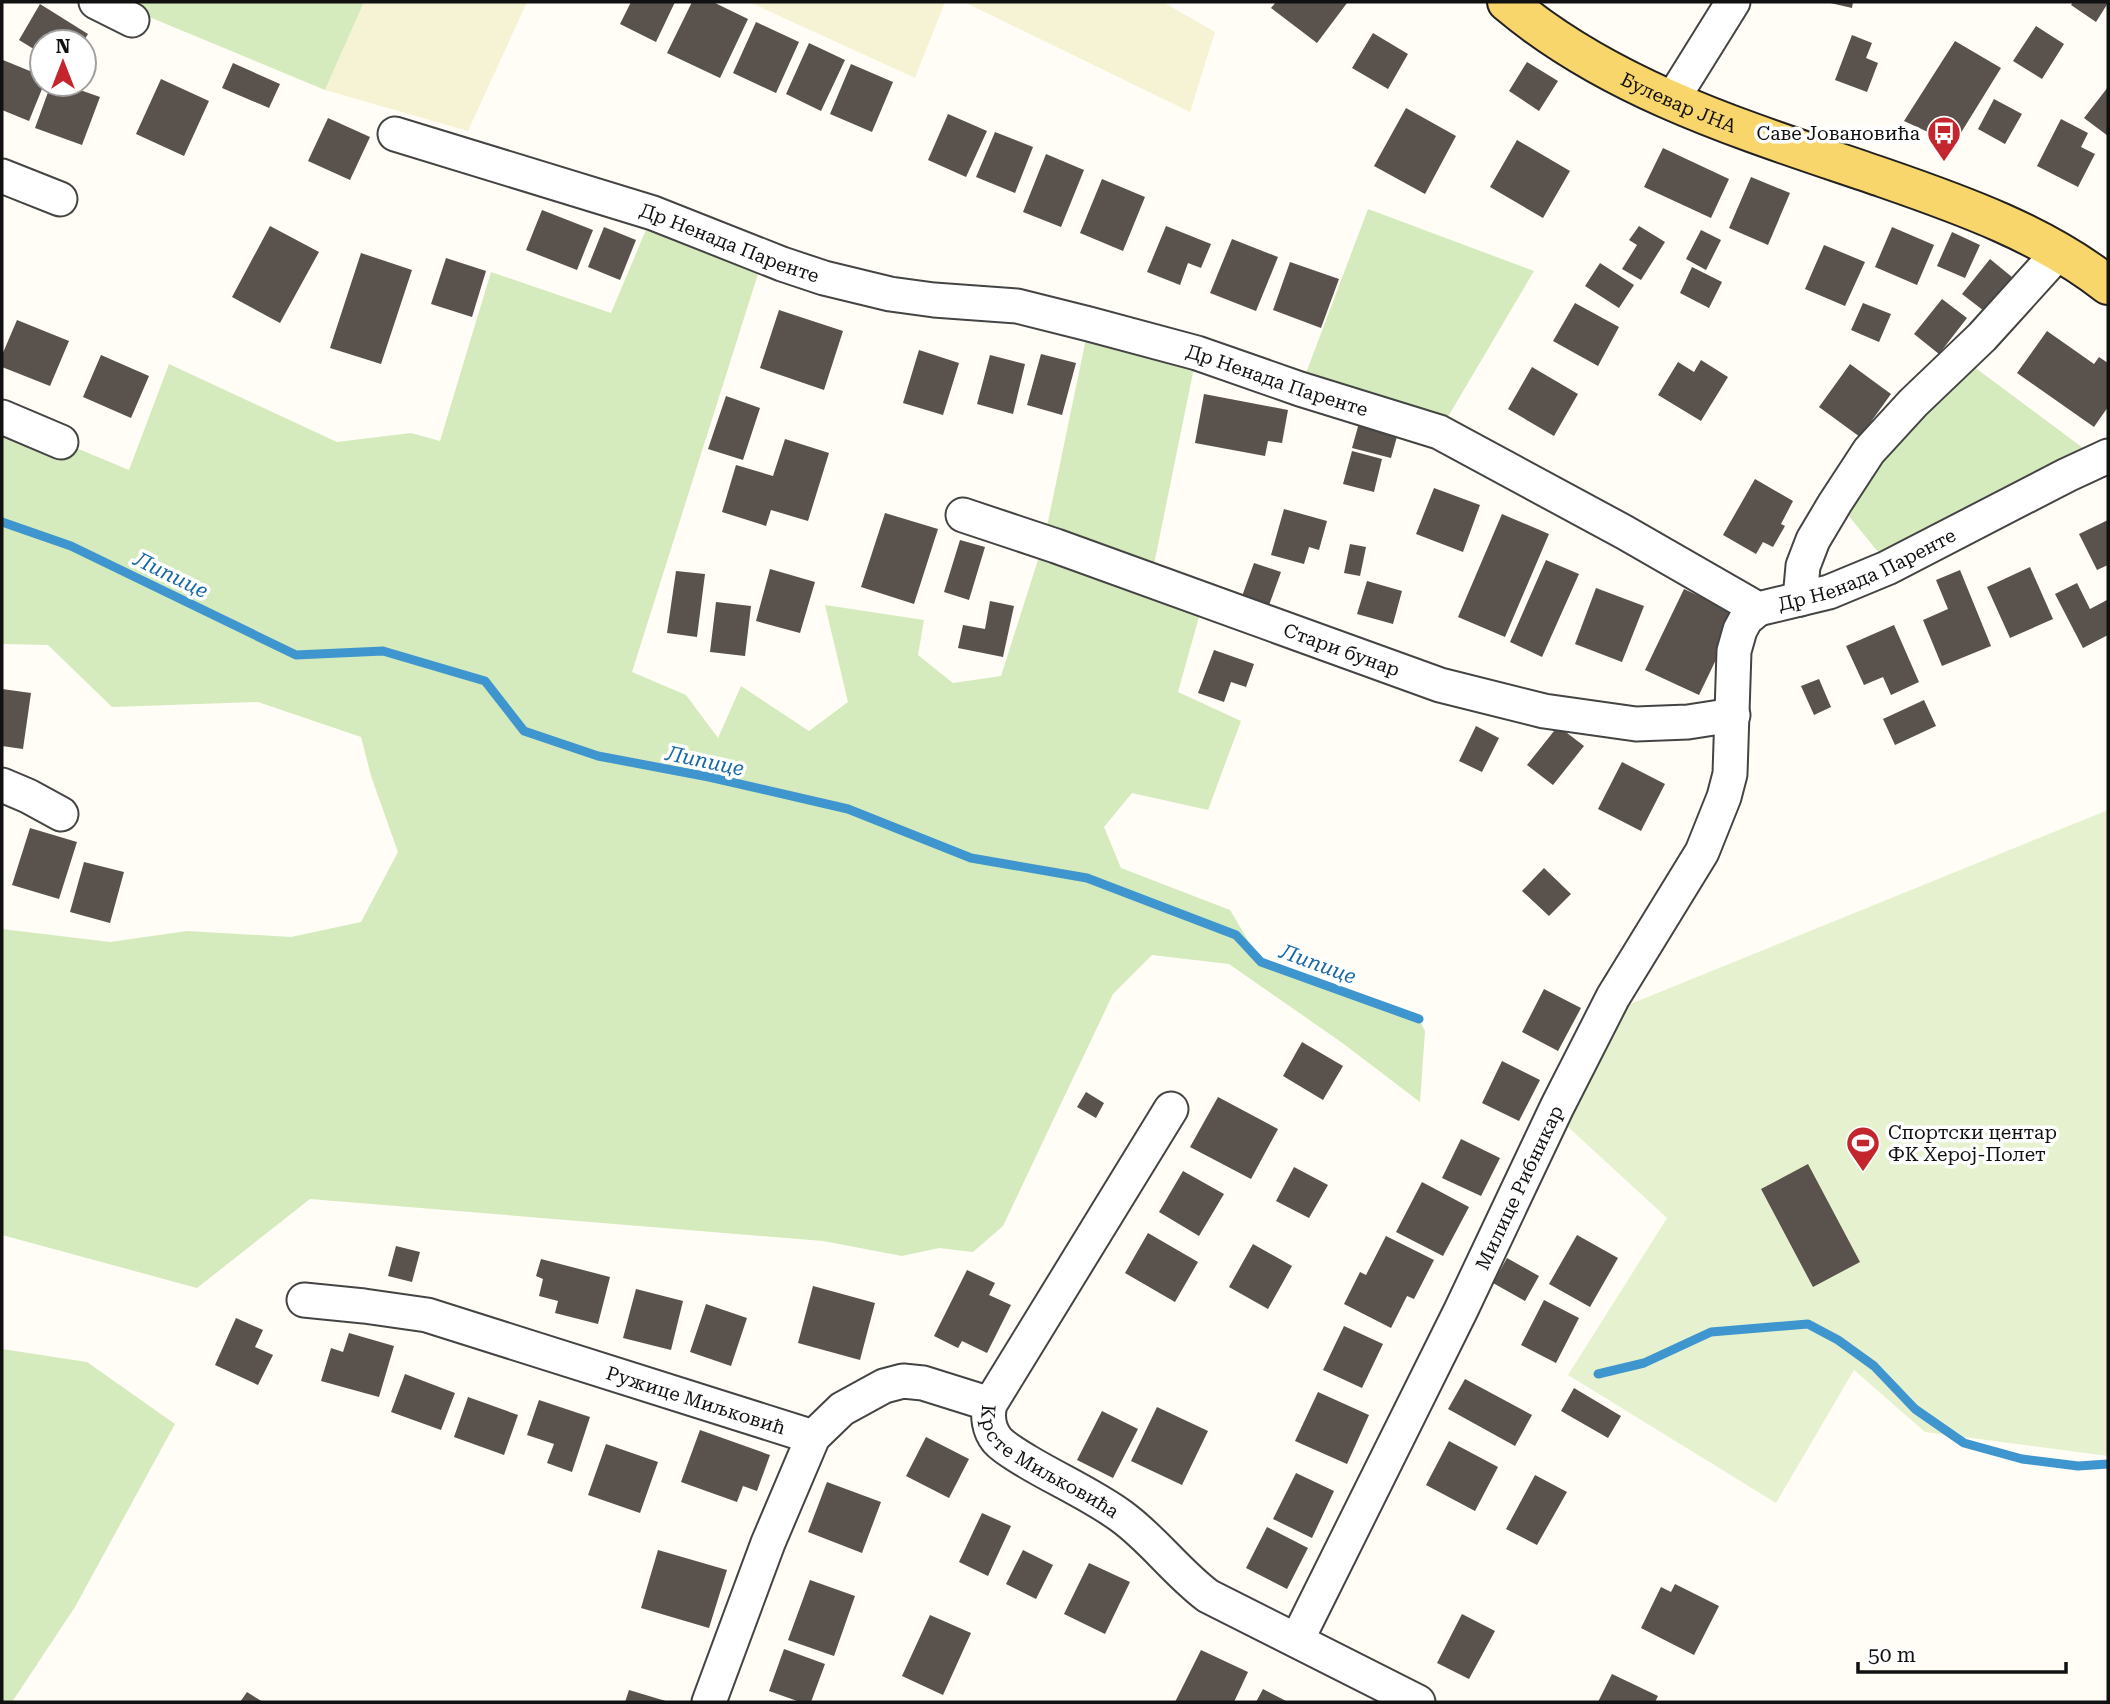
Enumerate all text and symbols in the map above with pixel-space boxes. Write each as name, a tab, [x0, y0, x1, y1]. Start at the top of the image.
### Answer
north arrow	[28, 28, 98, 98]
text: N	[56, 35, 71, 58]
street label: Булевар ЈНА	[1617, 68, 1740, 138]
bus stop icon: Саве Јовановића	[1925, 114, 1963, 163]
place label: Саве Јовановића	[1757, 122, 1921, 145]
street label: Др Ненада Паренте	[637, 199, 822, 288]
street label: Др Ненада Паренте	[1184, 340, 1371, 421]
street label: Др Ненада Паренте	[1776, 524, 1960, 616]
water label: Липице	[128, 546, 212, 603]
street label: Стари бунар	[1280, 618, 1403, 681]
water label: Липице	[662, 741, 746, 781]
water label: Липице	[1275, 939, 1359, 989]
street label: Милице Рибникар	[1471, 1102, 1568, 1274]
place label: Спортски центар ФК Херој-Полет	[1888, 1121, 2057, 1166]
sports icon: Спортски центар ФК Херој-Полет	[1844, 1124, 1882, 1173]
street label: Ружице Миљковић	[603, 1361, 788, 1440]
street label: Крсте Миљковића	[976, 1404, 1124, 1524]
scale bar	[1858, 1630, 2066, 1674]
text: 50 m	[1868, 1643, 1916, 1667]

